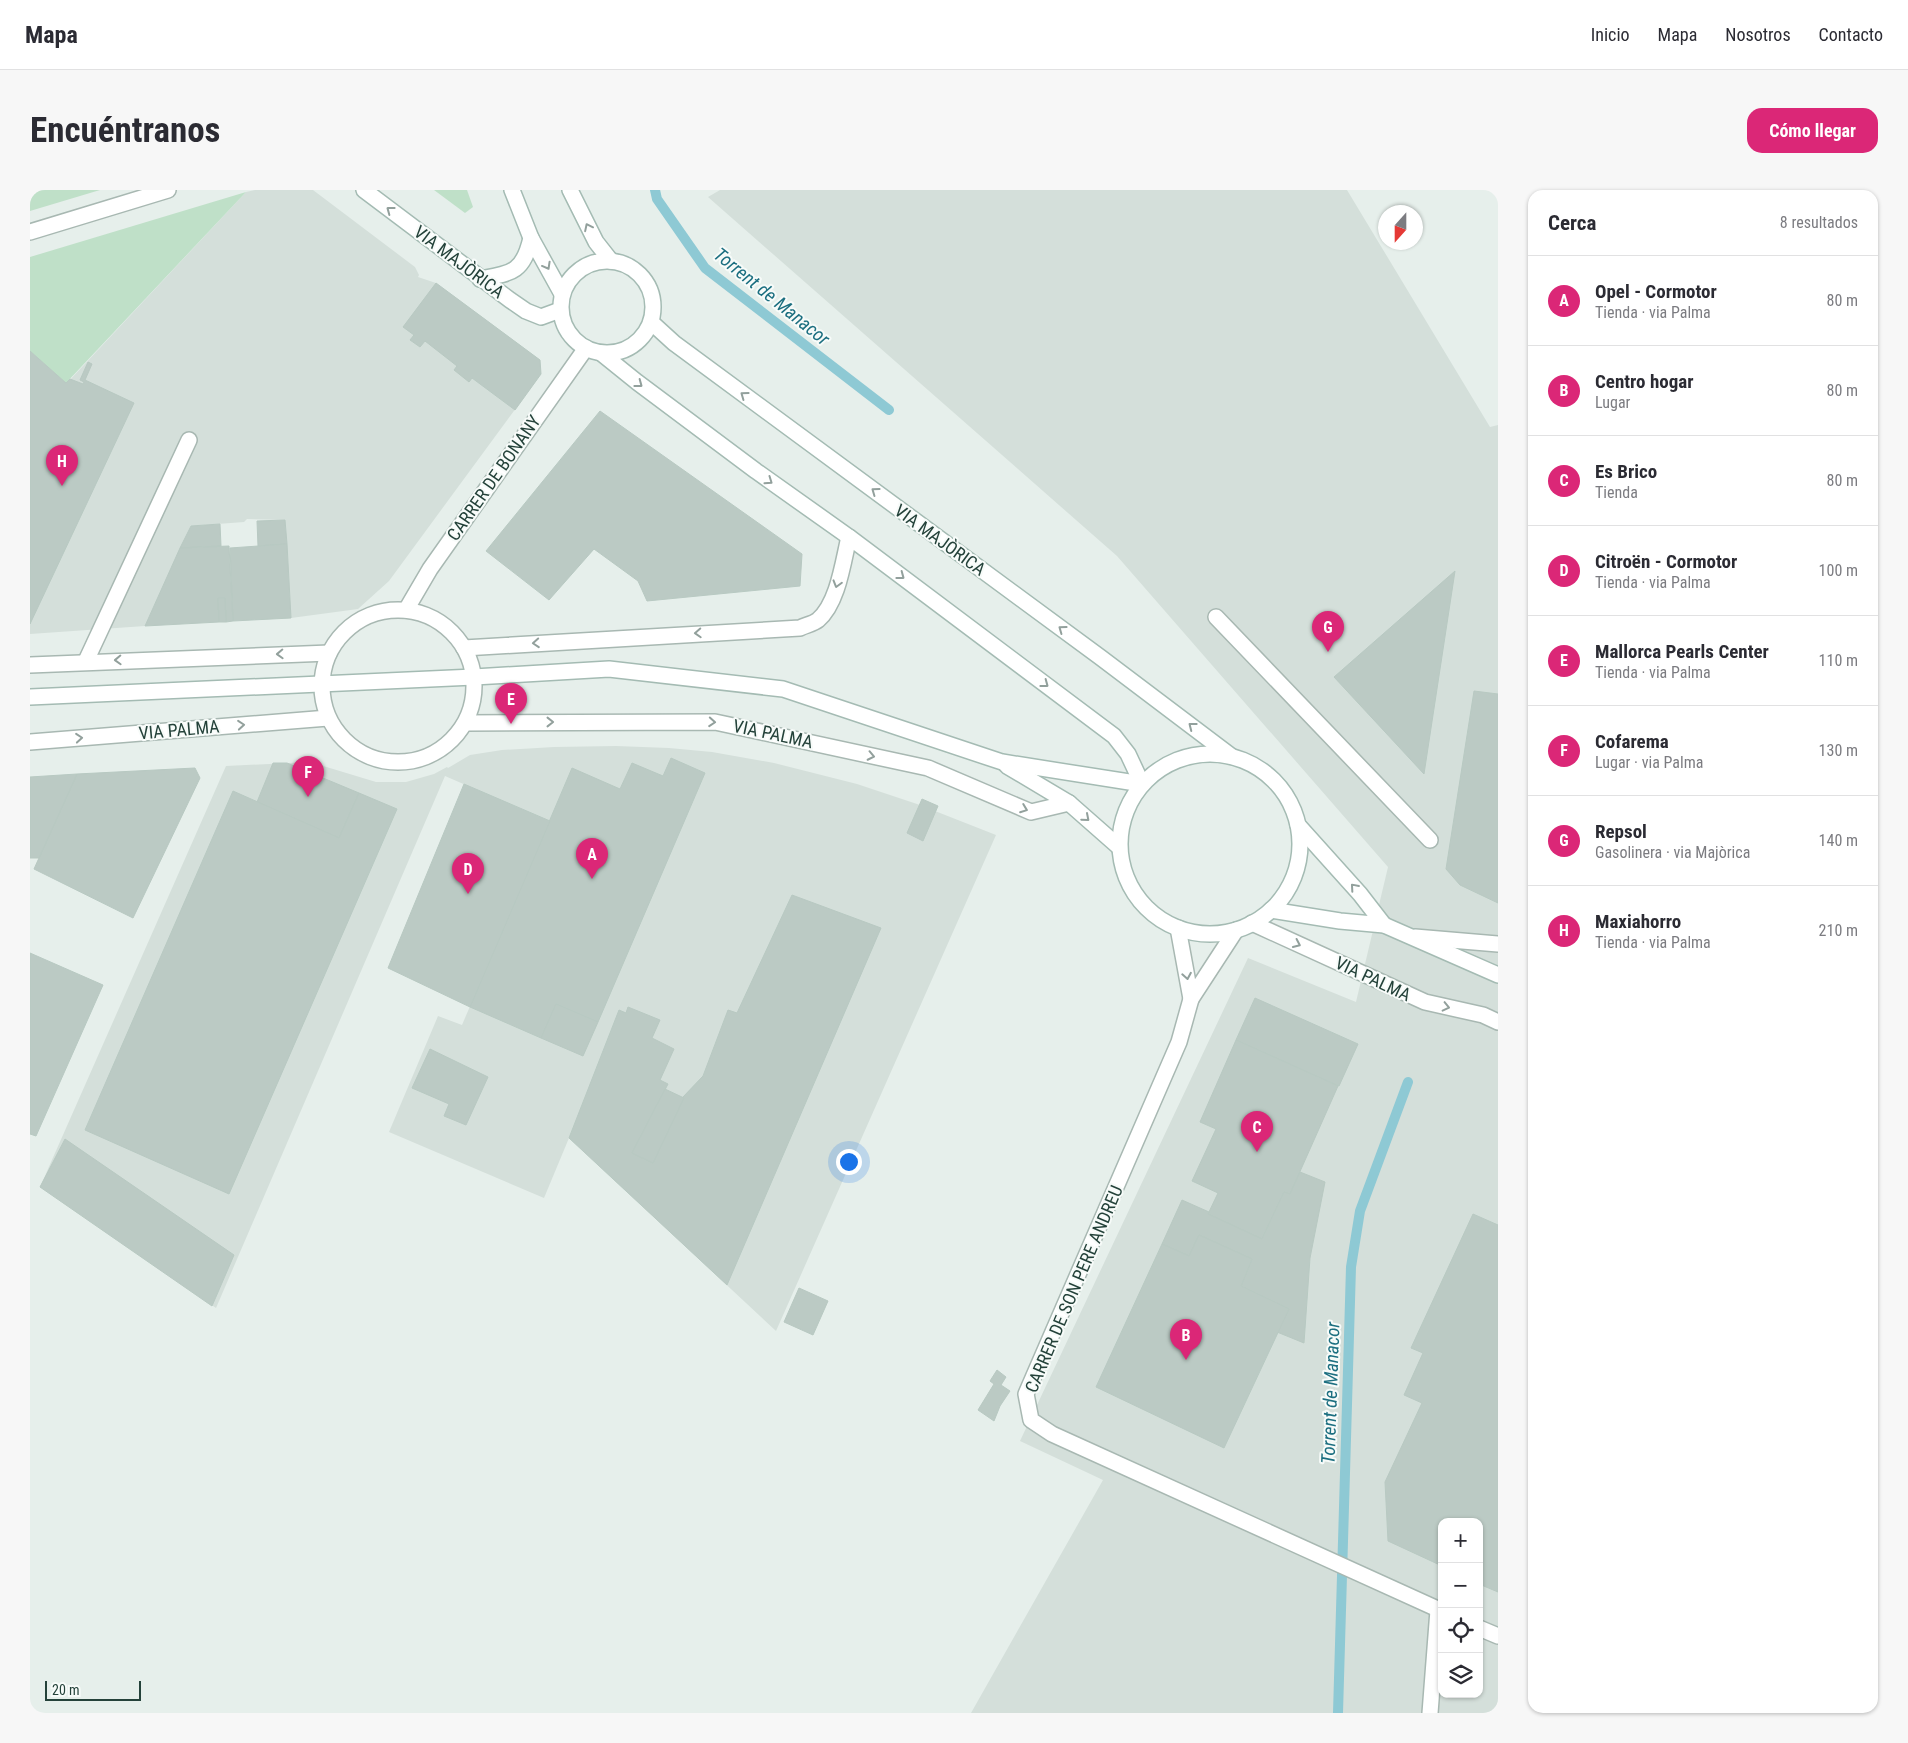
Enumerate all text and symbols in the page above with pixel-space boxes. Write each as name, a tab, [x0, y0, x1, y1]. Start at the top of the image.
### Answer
text: Mapa	[25, 21, 78, 49]
text: Inicio	[1591, 24, 1630, 45]
text: Mapa	[1658, 24, 1697, 45]
text: Nosotros	[1725, 24, 1791, 45]
text: Contacto	[1819, 24, 1883, 45]
button: Cómo llegar	[1747, 108, 1878, 153]
text: Encuéntranos	[30, 110, 221, 151]
north arrow	[1378, 205, 1423, 250]
one-way arrow	[386, 207, 396, 216]
text: Cerca	[1548, 211, 1596, 235]
text: 8 resultados	[1780, 213, 1858, 232]
street label: VIA MAJÒRICA	[410, 221, 509, 303]
one-way arrow	[584, 223, 595, 232]
water label: Torrent de Manacor	[709, 243, 835, 350]
one-way arrow	[540, 261, 550, 270]
text: Opel - Cormotor	[1595, 280, 1717, 303]
text: A	[1559, 291, 1569, 310]
text: 80 m	[1826, 291, 1858, 310]
text: Tienda · via Palma	[1595, 303, 1711, 322]
text: Centro hogar	[1595, 370, 1694, 393]
one-way arrow	[633, 378, 643, 387]
text: B	[1560, 381, 1568, 400]
text: 80 m	[1826, 381, 1858, 400]
one-way arrow	[740, 392, 750, 401]
text: Lugar	[1595, 393, 1630, 412]
street label: CARRER DE BONANY	[442, 410, 545, 545]
pin: H	[46, 445, 78, 486]
text: Es Brico	[1595, 460, 1657, 483]
text: C	[1559, 471, 1569, 490]
text: 80 m	[1826, 471, 1858, 490]
one-way arrow	[764, 475, 773, 484]
text: Tienda	[1595, 483, 1638, 502]
one-way arrow	[871, 488, 881, 497]
street label: VIA MAJÒRICA	[891, 499, 990, 580]
text: Citroën - Cormotor	[1595, 550, 1737, 573]
text: D	[1559, 561, 1569, 580]
text: 100 m	[1819, 561, 1858, 580]
one-way arrow	[895, 570, 905, 579]
text: Tienda · via Palma	[1595, 573, 1711, 592]
one-way arrow	[832, 580, 842, 588]
pin: G	[1312, 611, 1344, 652]
one-way arrow	[1058, 626, 1068, 635]
one-way arrow	[694, 628, 702, 639]
one-way arrow	[532, 638, 540, 649]
text: Mallorca Pearls Center	[1595, 640, 1769, 663]
one-way arrow	[276, 649, 284, 660]
text: E	[1560, 651, 1568, 670]
text: 110 m	[1819, 651, 1858, 670]
one-way arrow	[113, 655, 121, 665]
text: Tienda · via Palma	[1595, 663, 1711, 682]
one-way arrow	[1039, 679, 1048, 687]
pin: E	[495, 683, 527, 724]
street label: VIA PALMA	[138, 715, 221, 743]
street label: VIA PALMA	[731, 715, 816, 752]
one-way arrow	[546, 717, 554, 727]
one-way arrow	[708, 717, 716, 728]
one-way arrow	[237, 720, 245, 731]
one-way arrow	[1189, 724, 1198, 732]
text: Cofarema	[1595, 730, 1669, 753]
one-way arrow	[75, 733, 83, 744]
text: F	[1560, 741, 1568, 760]
text: 130 m	[1819, 741, 1858, 760]
one-way arrow	[867, 750, 875, 761]
text: Lugar · via Palma	[1595, 753, 1703, 772]
pin: F	[292, 756, 324, 797]
one-way arrow	[1019, 803, 1028, 813]
one-way arrow	[1080, 813, 1089, 822]
text: Repsol	[1595, 820, 1647, 843]
text: G	[1559, 831, 1569, 850]
text: 140 m	[1819, 831, 1858, 850]
pin: A	[576, 838, 608, 879]
text: Gasolinera · via Majòrica	[1595, 843, 1750, 862]
pin: D	[452, 853, 484, 894]
one-way arrow	[1350, 883, 1359, 892]
text: Maxiahorro	[1595, 910, 1681, 933]
text: H	[1559, 921, 1569, 940]
text: 210 m	[1819, 921, 1858, 940]
text: Tienda · via Palma	[1595, 933, 1711, 952]
one-way arrow	[1292, 937, 1301, 948]
street label: VIA PALMA	[1332, 952, 1415, 1005]
one-way arrow	[1181, 972, 1192, 981]
one-way arrow	[1441, 1001, 1450, 1012]
pin: C	[1241, 1111, 1273, 1152]
your location	[836, 1149, 862, 1175]
street label: CARRER DE SON PERE ANDREU	[1020, 1182, 1127, 1396]
pin: B	[1170, 1319, 1202, 1360]
water label: Torrent de Manacor	[1317, 1321, 1344, 1465]
map controls	[1438, 1518, 1483, 1698]
button: +	[1438, 1518, 1483, 1563]
button: −	[1438, 1563, 1483, 1608]
button: locate	[1438, 1608, 1483, 1653]
button: layers	[1438, 1653, 1483, 1698]
scale bar	[45, 1678, 141, 1701]
text: 20 m	[52, 1682, 80, 1698]

